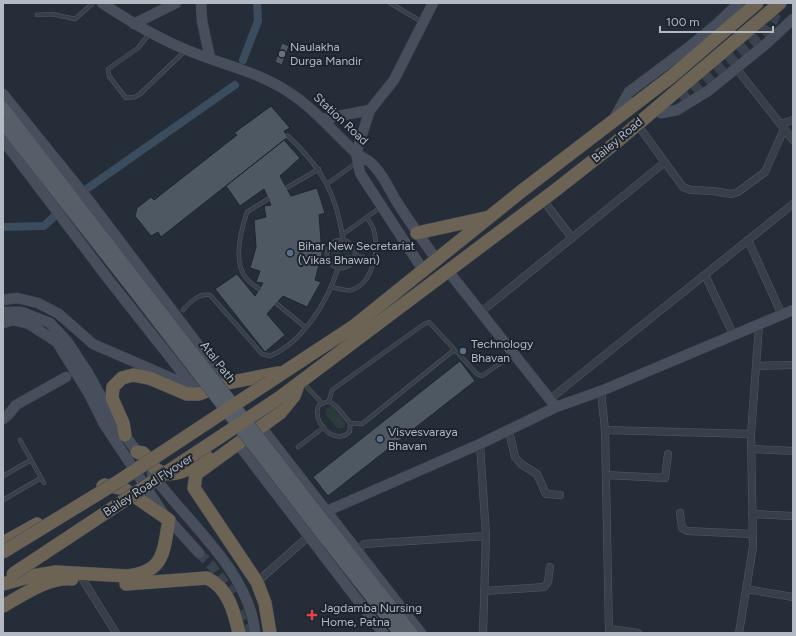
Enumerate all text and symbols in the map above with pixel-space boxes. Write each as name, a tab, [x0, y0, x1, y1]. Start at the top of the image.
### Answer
scale bar	[660, 8, 773, 34]
text: 100 m	[666, 15, 700, 29]
place label: Naulakha Durga Mandir	[290, 40, 362, 68]
marker: Naulakha Durga Mandir	[277, 49, 287, 59]
street label: Station Road	[311, 90, 371, 148]
street label: Bailey Road	[589, 115, 645, 165]
place label: Bihar New Secretariat (Vikas Bhawan)	[298, 239, 416, 267]
marker: Bihar New Secretariat (Vikas Bhawan)	[285, 248, 295, 258]
place label: Technology Bhavan	[471, 337, 534, 365]
street label: Atal Path	[198, 339, 239, 386]
marker: Technology Bhavan	[458, 346, 468, 356]
place label: Visvesvaraya Bhavan	[388, 425, 458, 453]
marker: Visvesvaraya Bhavan	[375, 434, 385, 444]
street label: Bailey Road Flyover	[101, 451, 195, 519]
place label: Jagdamba Nursing Home, Patna	[321, 601, 422, 629]
marker: Jagdamba Nursing Home, Patna	[306, 609, 318, 621]

